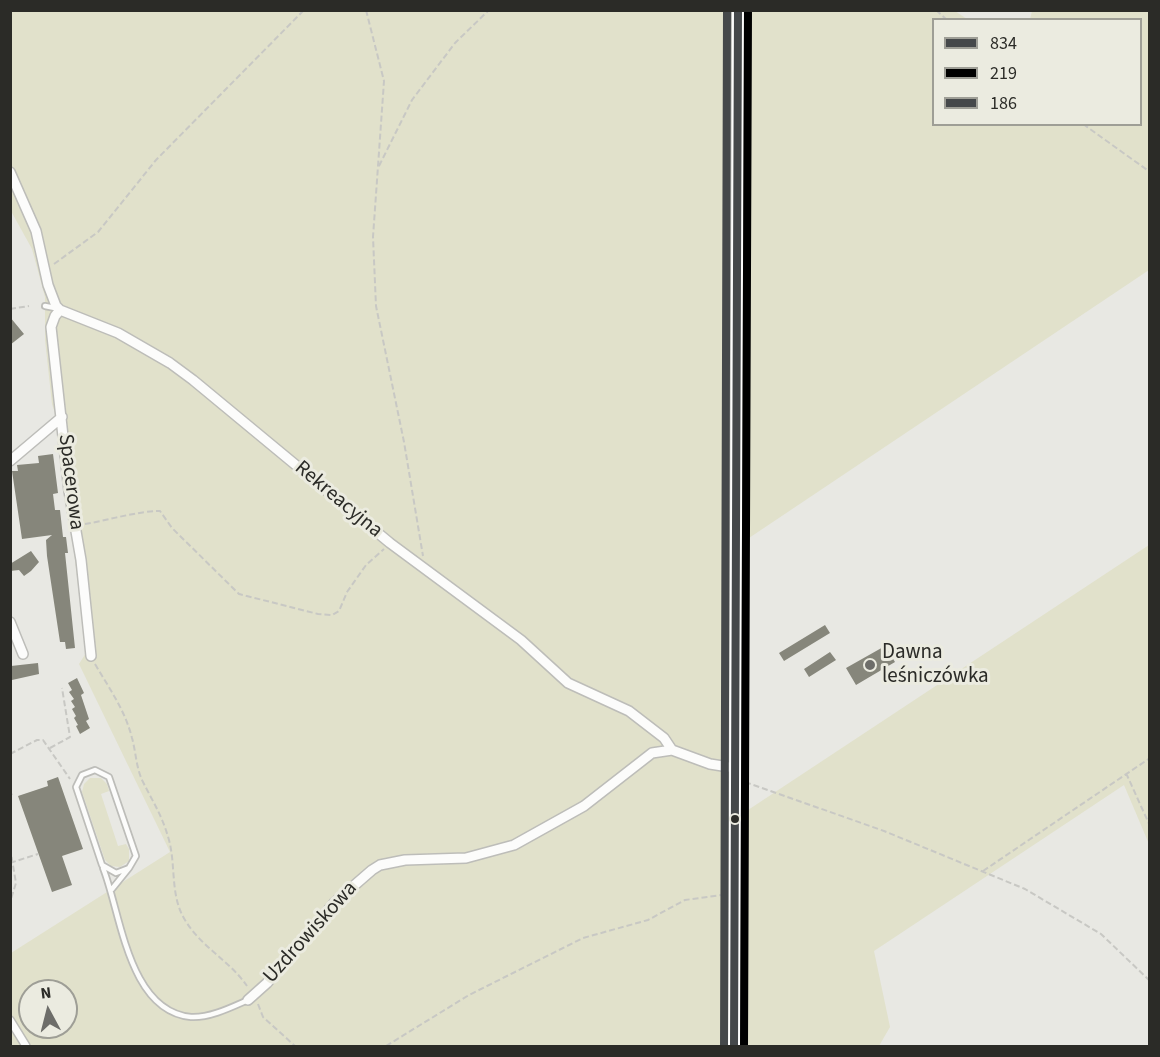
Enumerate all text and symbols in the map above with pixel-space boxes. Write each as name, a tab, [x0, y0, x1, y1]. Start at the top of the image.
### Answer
legend	[932, 18, 1142, 126]
text: 834	[990, 31, 1017, 56]
text: 219	[990, 61, 1017, 86]
text: 186	[990, 91, 1017, 116]
street label: Spacerowa	[52, 433, 88, 531]
street label: Rekreacyjna	[289, 456, 387, 544]
place label: Dawna leśniczówka	[882, 640, 989, 690]
marker: Dawna leśniczówka	[863, 658, 877, 672]
unlabelled marker	[729, 813, 741, 825]
street label: Uzdrowiskowa	[259, 877, 363, 989]
north arrow	[18, 979, 78, 1039]
text: N	[39, 982, 53, 1005]

